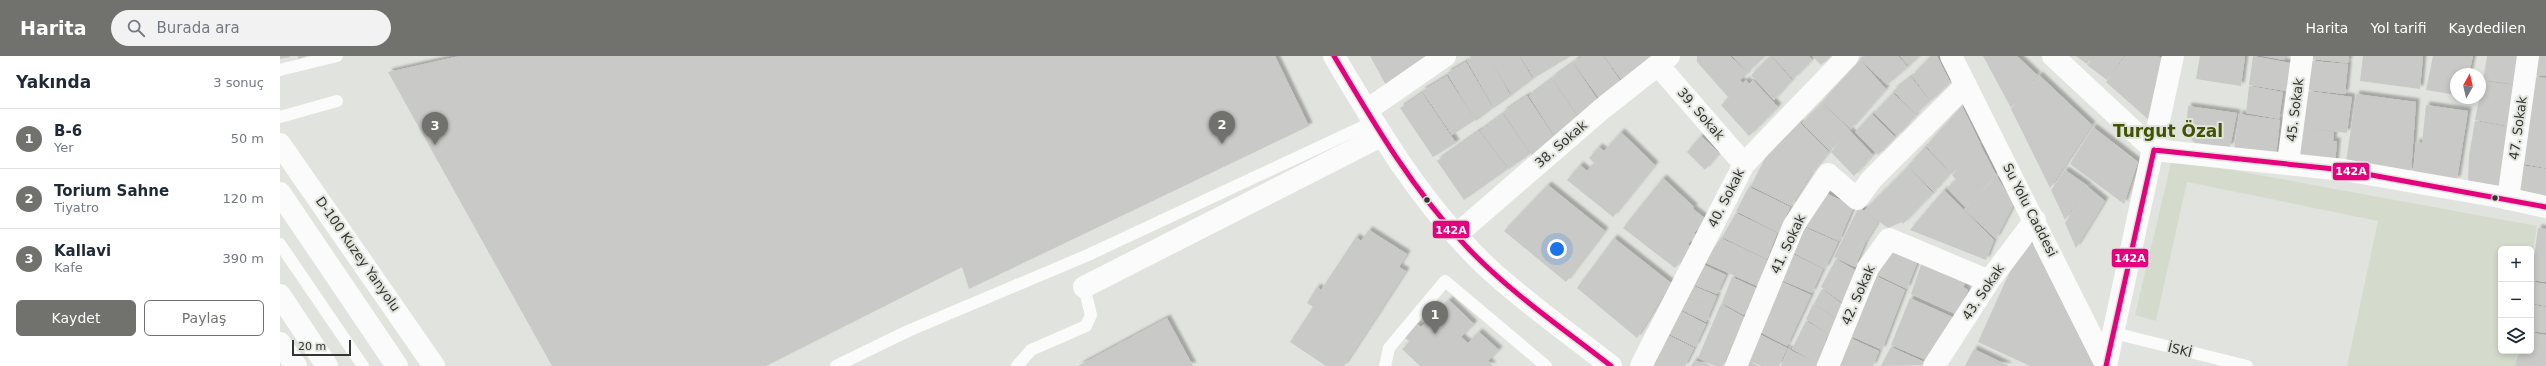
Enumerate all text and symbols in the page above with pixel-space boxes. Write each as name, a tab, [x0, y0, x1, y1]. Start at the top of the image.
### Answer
search box	[111, 10, 391, 46]
text: Harita	[20, 17, 87, 39]
icon: search	[125, 17, 147, 39]
text: Burada ara	[157, 19, 240, 37]
text: Harita	[2306, 20, 2348, 36]
text: Yol tarifi	[2370, 20, 2427, 36]
text: Kaydedilen	[2449, 20, 2526, 36]
north arrow	[2450, 68, 2486, 104]
text: Yakında	[16, 72, 91, 92]
text: 3 sonuç	[213, 75, 264, 90]
street label: 45. Sokak	[2284, 77, 2306, 143]
street label: 39. Sokak	[1674, 85, 1728, 143]
street label: 47. Sokak	[2506, 95, 2530, 161]
pin: 2	[1209, 111, 1235, 144]
pin: 3	[422, 112, 448, 145]
street label: 38. Sokak	[1532, 117, 1590, 171]
district label: Turgut Özal	[2113, 120, 2223, 141]
text: B-6	[54, 122, 82, 140]
text: 1	[24, 131, 34, 146]
text: 50 m	[231, 131, 264, 146]
text: Yer	[54, 140, 74, 155]
street label: Su Yolu Caddesi	[2000, 161, 2060, 259]
line badge: 142A	[2332, 162, 2370, 181]
text: 142A	[2335, 165, 2367, 178]
street label: 40. Sokak	[1705, 166, 1747, 230]
text: Torium Sahne	[54, 182, 169, 200]
text: 2	[24, 191, 34, 206]
text: 120 m	[222, 191, 264, 206]
unlabelled marker	[2490, 193, 2500, 203]
street label: D-100 Kuzey Yanyolu	[313, 194, 403, 314]
unlabelled marker	[1422, 195, 1432, 205]
text: Tiyatro	[54, 200, 99, 215]
street label: 41. Sokak	[1768, 211, 1808, 276]
line badge: 142A	[1432, 220, 1470, 239]
text: 142A	[1435, 224, 1467, 237]
your location	[1547, 239, 1567, 259]
text: Kallavi	[54, 242, 111, 260]
map controls	[2498, 246, 2534, 354]
button: +	[2498, 246, 2534, 282]
line badge: 142A	[2111, 248, 2149, 268]
text: 3	[24, 251, 34, 266]
text: 390 m	[222, 251, 264, 266]
text: 142A	[2114, 252, 2146, 265]
text: Kafe	[54, 260, 83, 275]
street label: 43. Sokak	[1959, 261, 2007, 323]
street label: 42. Sokak	[1838, 262, 1878, 327]
button: −	[2498, 282, 2534, 318]
button: Kaydet	[16, 300, 136, 336]
button: Paylaş	[144, 300, 264, 336]
pin: 1	[1422, 301, 1448, 334]
button: layers	[2498, 318, 2534, 354]
scale bar	[292, 338, 351, 357]
text: 20 m	[298, 340, 326, 353]
street label: İSKİ	[2166, 340, 2194, 360]

